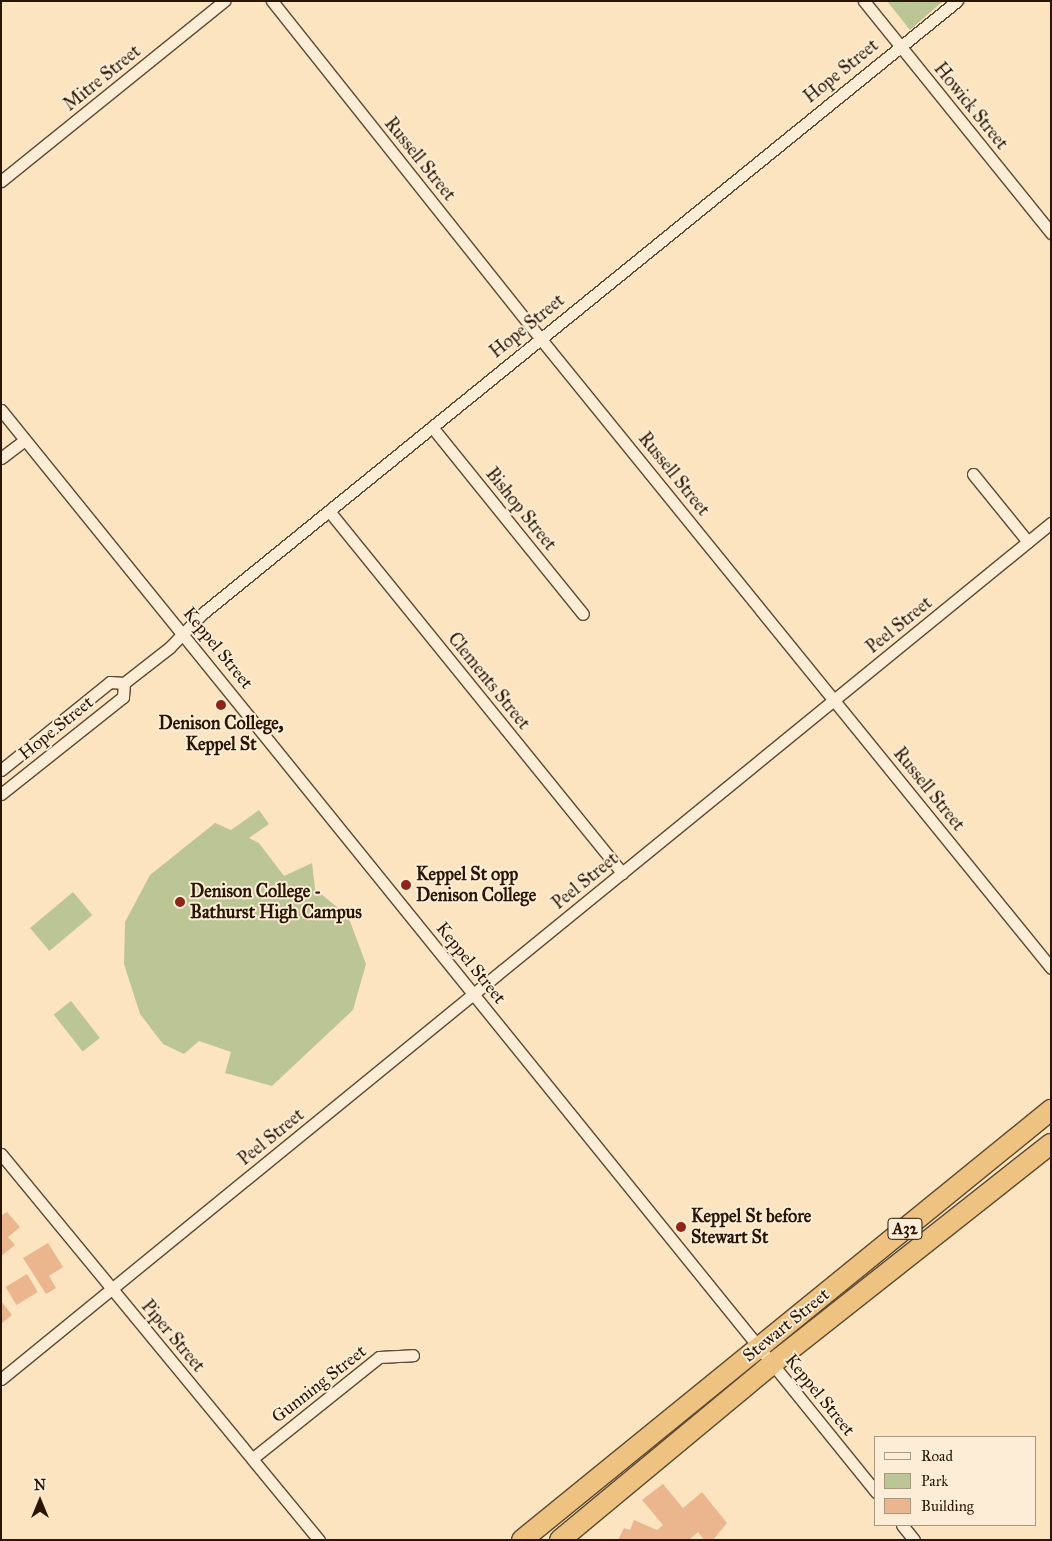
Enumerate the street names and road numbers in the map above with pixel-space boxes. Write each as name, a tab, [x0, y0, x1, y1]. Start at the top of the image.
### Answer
street label: Hope Street	[799, 34, 883, 108]
street label: Mitre Street	[59, 40, 145, 116]
street label: Howick Street	[929, 58, 1013, 154]
street label: Russell Street	[380, 113, 460, 205]
street label: Hope Street	[485, 289, 569, 363]
street label: Russell Street	[634, 428, 714, 520]
street label: Bishop Street	[481, 463, 561, 555]
street label: Peel Street	[862, 592, 936, 658]
street label: Keppel Street	[178, 603, 258, 693]
street label: Clements Street	[443, 628, 535, 734]
street label: Hope Street	[14, 691, 98, 765]
street label: Russell Street	[889, 743, 969, 835]
street label: Peel Street	[548, 848, 622, 914]
street label: Keppel Street	[431, 918, 511, 1008]
street label: Peel Street	[234, 1104, 308, 1170]
road number: A32	[886, 1216, 924, 1242]
street label: Stewart Street	[738, 1283, 834, 1367]
street label: Piper Street	[137, 1296, 209, 1376]
street label: Gunning Street	[267, 1340, 371, 1428]
street label: Keppel Street	[780, 1350, 860, 1440]

